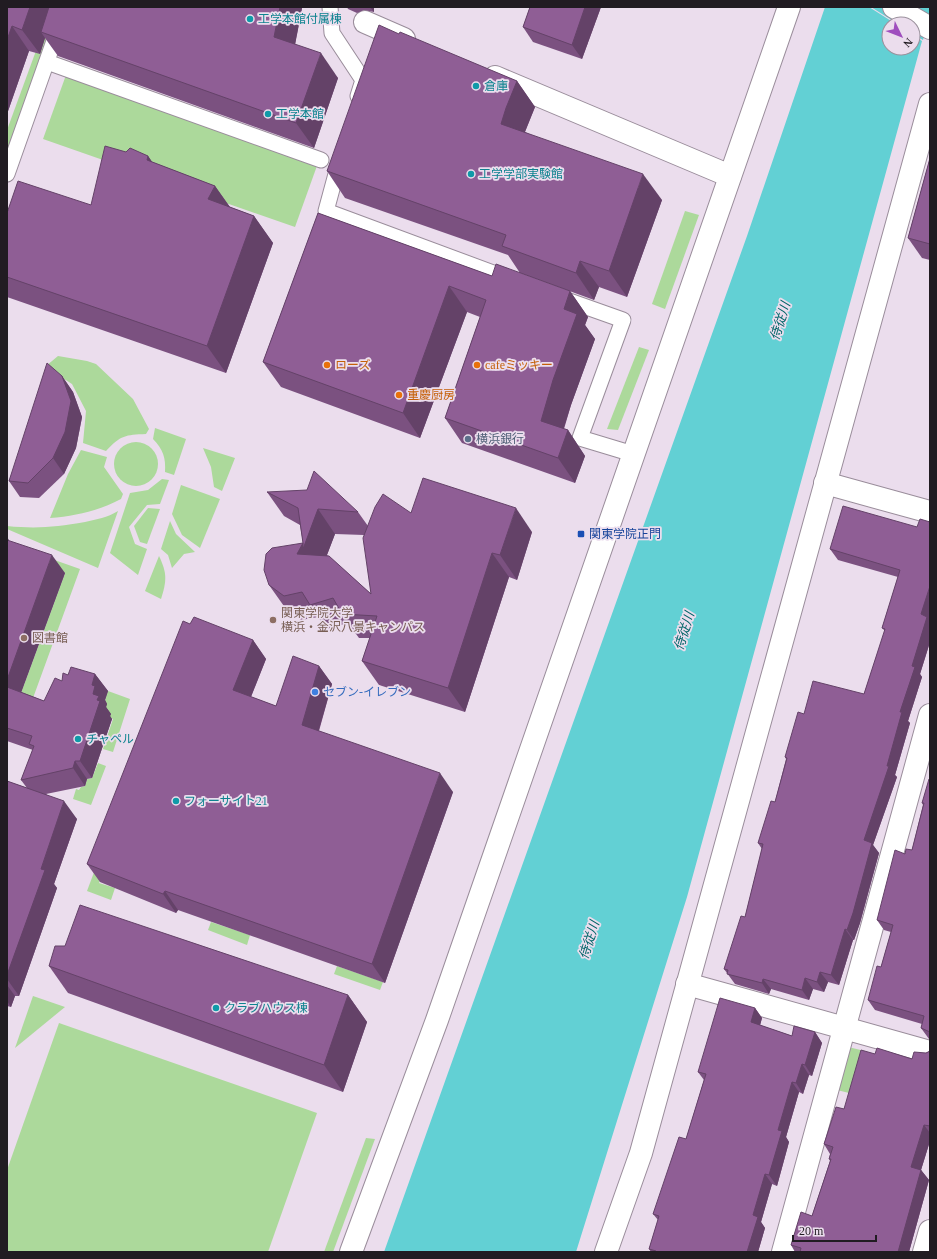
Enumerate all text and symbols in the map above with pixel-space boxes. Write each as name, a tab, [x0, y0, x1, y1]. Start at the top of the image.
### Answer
place label: 工学本館付属棟	[258, 12, 342, 26]
marker: 工学本館付属棟	[245, 14, 255, 24]
north arrow	[881, 16, 921, 56]
text: N	[901, 36, 915, 50]
place label: 倉庫	[484, 79, 508, 93]
marker: 倉庫	[471, 81, 481, 91]
place label: 工学本館	[276, 107, 324, 121]
marker: 工学本館	[263, 109, 273, 119]
place label: 工学学部実験館	[479, 167, 563, 181]
marker: 工学学部実験館	[466, 169, 476, 179]
water label: 侍従川	[767, 298, 793, 342]
place label: ローズ	[335, 358, 370, 372]
place label: cafeミッキー	[485, 358, 553, 372]
marker: ローズ	[322, 360, 332, 370]
marker: cafeミッキー	[472, 360, 482, 370]
place label: 重慶厨房	[407, 388, 455, 402]
marker: 重慶厨房	[394, 390, 404, 400]
place label: 横浜銀行	[476, 432, 524, 446]
marker: 横浜銀行	[463, 434, 473, 444]
place label: 関東学院正門	[589, 527, 661, 541]
marker: 関東学院正門	[576, 529, 586, 539]
place label: 関東学院大学 横浜・金沢八景キャンパス	[281, 606, 425, 634]
water label: 侍従川	[671, 608, 697, 652]
marker: 関東学院大学 横浜・金沢八景キャンパス	[268, 615, 278, 625]
place label: 図書館	[32, 631, 68, 645]
marker: 図書館	[19, 633, 29, 643]
place label: セブン-イレブン	[323, 685, 411, 699]
marker: セブン-イレブン	[310, 687, 320, 697]
place label: チャペル	[86, 732, 134, 746]
marker: チャペル	[73, 734, 83, 744]
place label: フォーサイト21	[184, 794, 268, 808]
marker: フォーサイト21	[171, 796, 181, 806]
water label: 侍従川	[576, 917, 602, 961]
place label: クラブハウス棟	[224, 1001, 308, 1015]
marker: クラブハウス棟	[211, 1003, 221, 1013]
scale bar	[793, 1217, 876, 1243]
text: 20 m	[799, 1224, 824, 1238]

